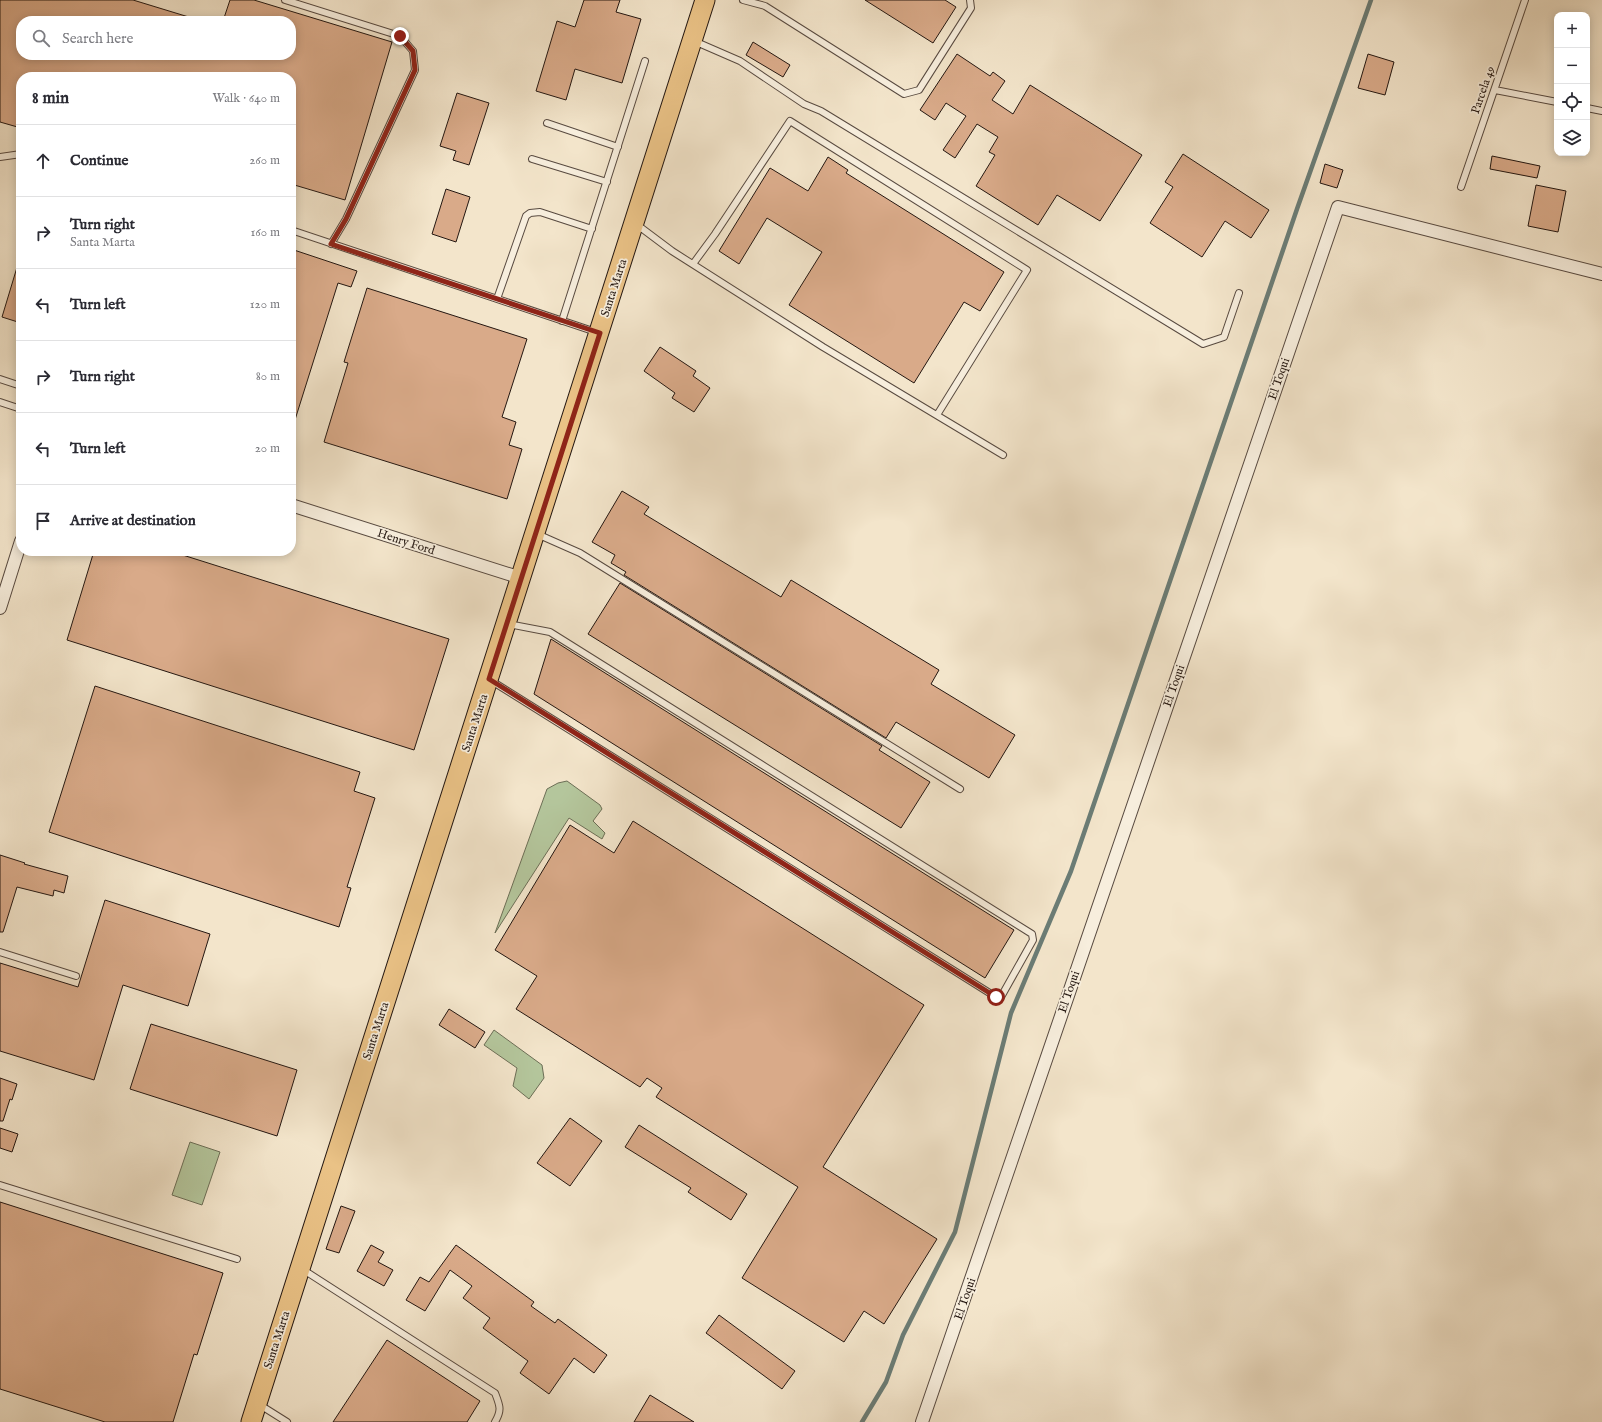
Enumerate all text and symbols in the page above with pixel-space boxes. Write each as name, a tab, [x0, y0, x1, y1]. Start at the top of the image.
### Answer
map controls	[1554, 12, 1590, 156]
button: +	[1554, 12, 1590, 48]
search box	[16, 16, 296, 60]
icon: search	[30, 27, 52, 49]
route end	[391, 27, 409, 45]
text: Search here	[62, 29, 133, 48]
button: −	[1554, 48, 1590, 84]
street label: Parcela 49	[1468, 64, 1498, 116]
button: locate	[1554, 84, 1590, 120]
text: 8 min	[32, 88, 69, 109]
text: Walk · 640 m	[213, 90, 280, 107]
button: layers	[1554, 120, 1590, 156]
icon: ahead	[32, 150, 54, 172]
text: Continue	[70, 151, 128, 170]
text: 260 m	[249, 152, 280, 169]
text: Turn right	[70, 215, 135, 234]
icon: right	[32, 222, 54, 244]
text: 160 m	[250, 224, 280, 241]
text: Santa Marta	[70, 234, 135, 251]
street label: Santa Marta	[598, 256, 631, 319]
icon: left	[32, 294, 54, 316]
text: Turn left	[70, 295, 126, 314]
text: 120 m	[250, 296, 280, 313]
street label: El Toqui	[1265, 356, 1294, 402]
icon: right	[32, 366, 54, 388]
text: Turn right	[70, 367, 135, 386]
text: 80 m	[256, 368, 280, 385]
icon: left	[32, 438, 54, 460]
text: Turn left	[70, 439, 126, 458]
text: 20 m	[255, 440, 280, 457]
icon: arrive	[32, 510, 54, 532]
text: Arrive at destination	[70, 511, 196, 530]
street label: Henry Ford	[375, 526, 437, 559]
street label: El Toqui	[1160, 663, 1189, 709]
street label: Santa Marta	[459, 691, 492, 754]
street label: El Toqui	[1055, 969, 1084, 1015]
route start	[987, 988, 1005, 1006]
street label: Santa Marta	[360, 999, 393, 1062]
street label: El Toqui	[951, 1276, 980, 1322]
street label: Santa Marta	[261, 1308, 294, 1371]

